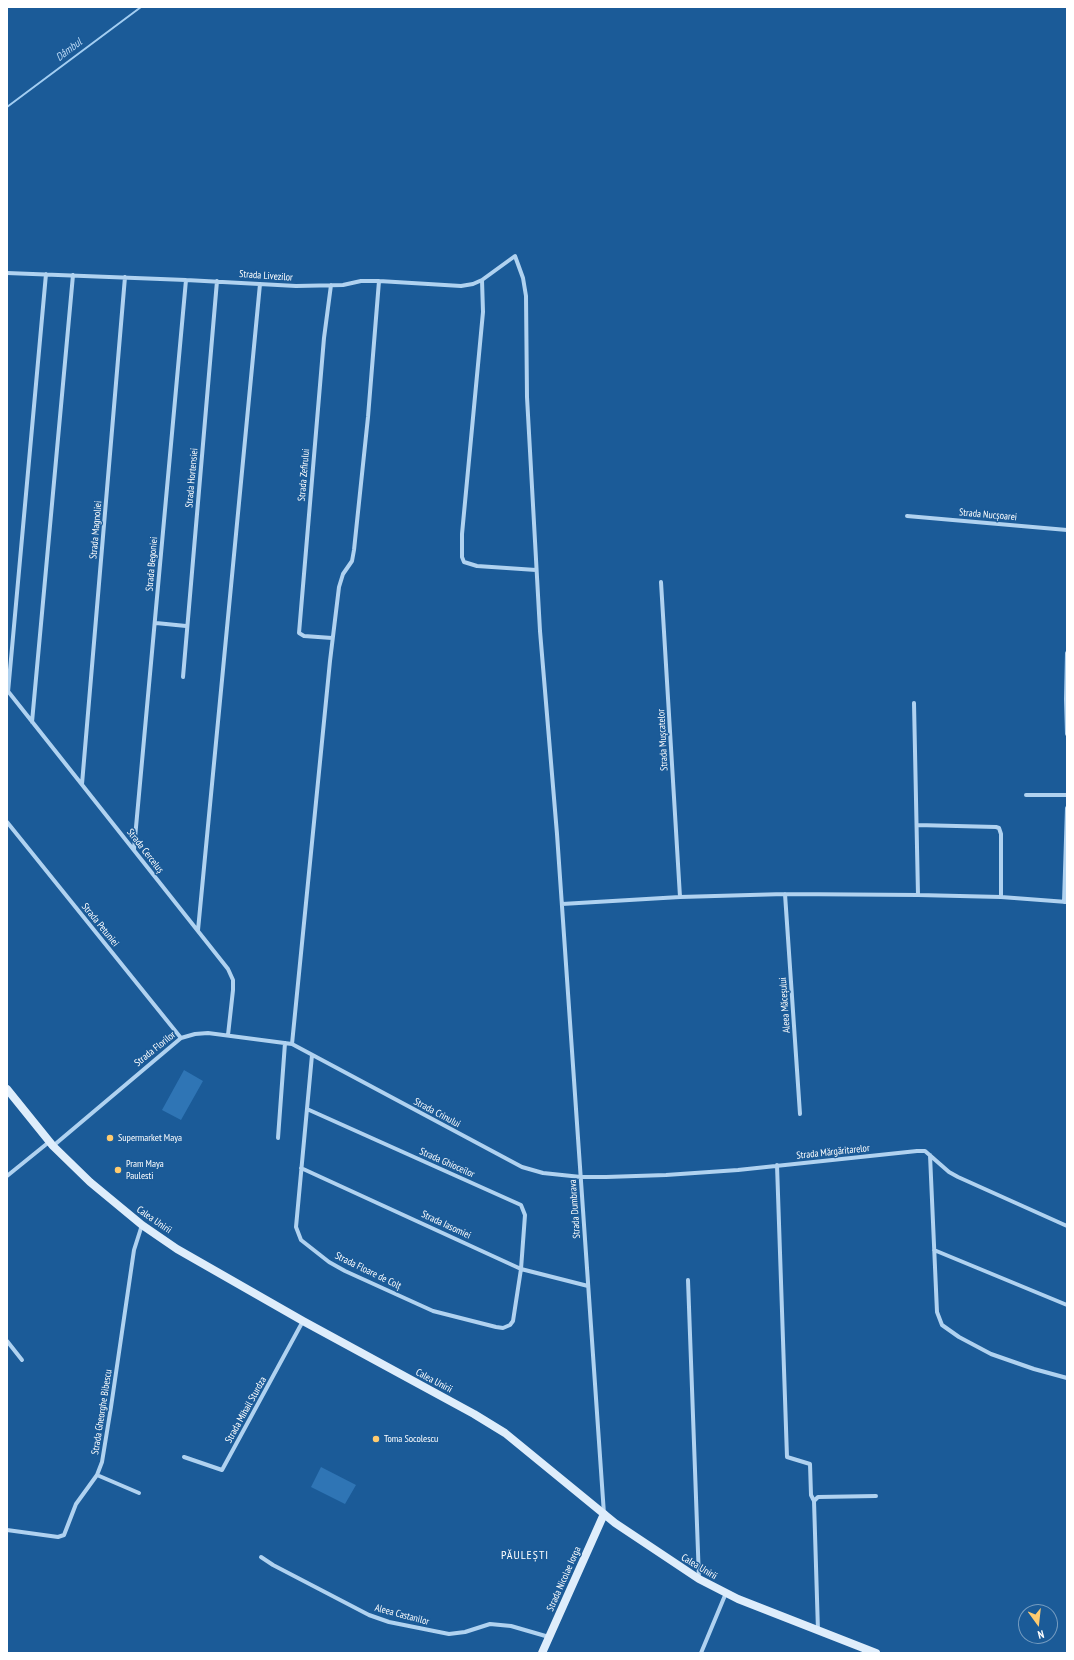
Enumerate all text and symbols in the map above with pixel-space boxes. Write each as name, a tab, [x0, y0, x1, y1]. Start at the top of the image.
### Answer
water label: Dâmbul	[53, 36, 85, 64]
street label: Strada Livezilor	[239, 268, 293, 284]
street label: Strada Hortensiei	[183, 448, 201, 508]
street label: Strada Zefirului	[296, 448, 312, 502]
street label: Strada Magnoliei	[87, 500, 105, 560]
street label: Strada Nucșoarei	[958, 506, 1018, 524]
street label: Strada Begoniei	[144, 536, 160, 592]
street label: Strada Mușcatelor	[655, 709, 671, 771]
street label: Strada Cerceluș	[124, 826, 166, 876]
street label: Strada Petuniei	[79, 901, 121, 949]
street label: Aleea Măceșului	[777, 977, 793, 1033]
street label: Strada Florilor	[132, 1029, 178, 1069]
street label: Strada Crinului	[412, 1096, 462, 1130]
place label: Supermarket Maya	[118, 1132, 182, 1144]
marker: Supermarket Maya	[105, 1133, 115, 1143]
street label: Strada Mărgăritarelor	[796, 1142, 870, 1162]
street label: Strada Ghioceilor	[418, 1145, 476, 1181]
place label: Pram Maya Paulesti	[126, 1158, 164, 1182]
marker: Pram Maya Paulesti	[113, 1165, 123, 1175]
street label: Strada Dumbrava	[567, 1179, 583, 1239]
street label: Calea Unirii	[134, 1204, 174, 1236]
street label: Strada Iasomiei	[419, 1208, 473, 1242]
street label: Strada Floare de Colț	[333, 1250, 403, 1292]
street label: Calea Unirii	[414, 1366, 454, 1396]
street label: Strada Gheorghe Bibescu	[89, 1368, 115, 1456]
street label: Strada Mihail Sturdza	[223, 1375, 269, 1445]
place label: Toma Socolescu	[384, 1433, 438, 1445]
marker: Toma Socolescu	[371, 1434, 381, 1444]
street label: Strada Nicolae Iorga	[544, 1545, 584, 1613]
district label: PĂULEȘTI	[501, 1549, 549, 1563]
street label: Calea Unirii	[679, 1552, 719, 1582]
street label: Aleea Castanilor	[373, 1602, 431, 1628]
north arrow	[1018, 1604, 1058, 1644]
text: N	[1036, 1627, 1046, 1642]

